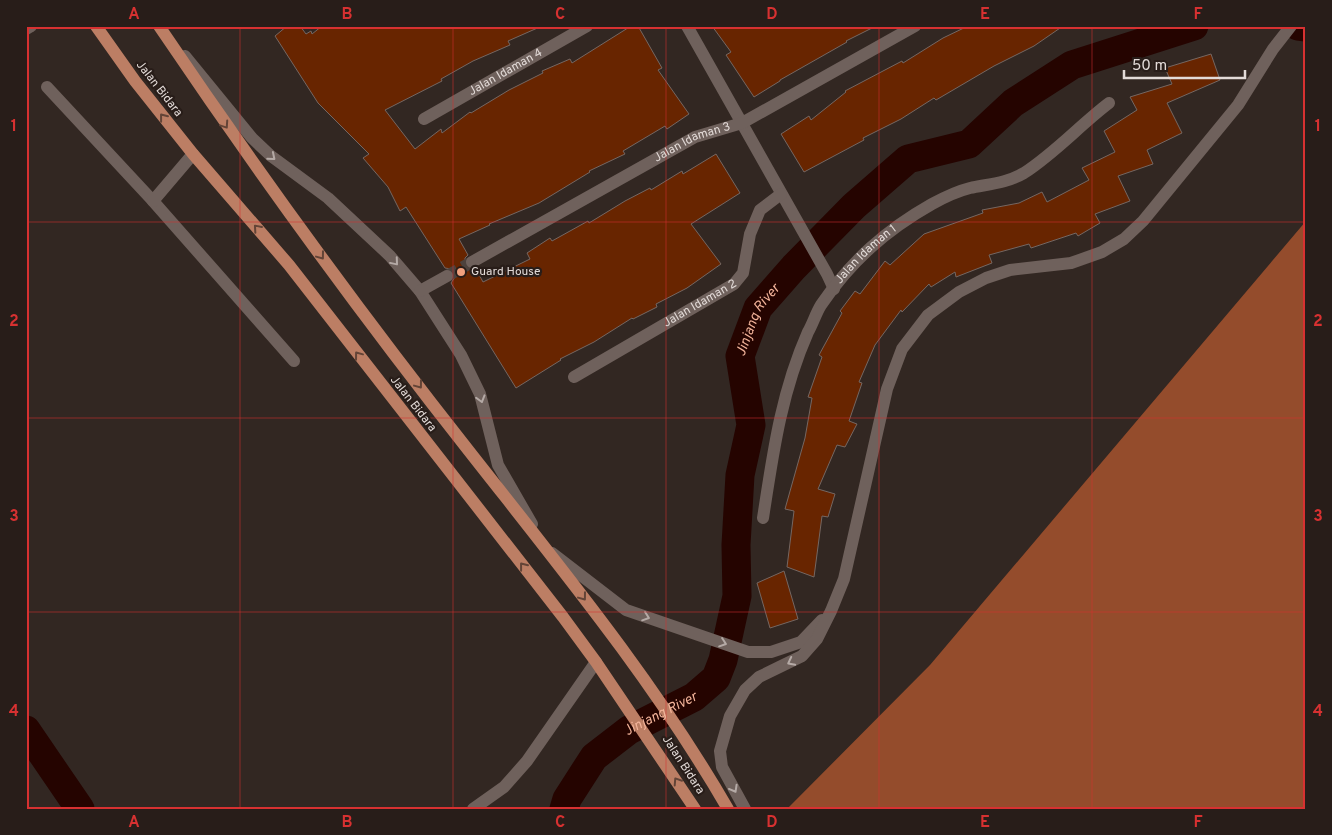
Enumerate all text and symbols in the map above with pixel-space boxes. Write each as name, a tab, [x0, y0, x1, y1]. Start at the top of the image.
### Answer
text: A	[128, 5, 140, 25]
text: B	[341, 5, 353, 25]
text: C	[555, 5, 565, 25]
text: D	[766, 5, 778, 25]
text: E	[980, 5, 990, 25]
text: F	[1193, 5, 1203, 25]
street label: Jalan Idaman 4	[466, 45, 545, 100]
scale bar	[1124, 48, 1246, 80]
text: 50 m	[1132, 57, 1167, 76]
street label: Jalan Bidara	[132, 58, 186, 120]
one-way arrow	[160, 113, 169, 122]
text: 1	[11, 117, 17, 137]
text: 1	[1315, 117, 1321, 137]
one-way arrow	[219, 119, 229, 128]
street label: Jalan Idaman 3	[651, 119, 732, 166]
one-way arrow	[266, 151, 275, 160]
street label: Jalan Idaman 1	[832, 221, 900, 287]
one-way arrow	[254, 224, 263, 233]
one-way arrow	[315, 250, 323, 259]
one-way arrow	[390, 256, 399, 265]
place label: Guard House	[471, 264, 540, 280]
marker: Guard House	[455, 266, 467, 278]
street label: Jalan Idaman 2	[661, 276, 740, 331]
water label: Jinjang River	[732, 279, 785, 359]
text: 2	[9, 312, 19, 332]
text: 2	[1313, 312, 1323, 332]
one-way arrow	[356, 352, 364, 361]
street label: Jalan Bidara	[386, 373, 440, 435]
one-way arrow	[413, 379, 422, 389]
one-way arrow	[475, 394, 485, 402]
text: 3	[9, 507, 19, 527]
text: 3	[1313, 507, 1323, 527]
one-way arrow	[520, 563, 528, 572]
one-way arrow	[577, 591, 586, 601]
one-way arrow	[641, 611, 649, 621]
one-way arrow	[718, 638, 727, 648]
one-way arrow	[787, 656, 796, 666]
water label: Jinjang River	[620, 688, 702, 740]
text: 4	[9, 702, 19, 722]
text: 4	[1313, 702, 1323, 722]
street label: Jalan Bidara	[658, 733, 708, 797]
one-way arrow	[673, 777, 683, 786]
one-way arrow	[728, 784, 738, 793]
text: A	[128, 813, 140, 833]
text: B	[341, 813, 353, 833]
text: C	[555, 813, 565, 833]
text: D	[766, 813, 778, 833]
text: E	[980, 813, 990, 833]
text: F	[1193, 813, 1203, 833]

